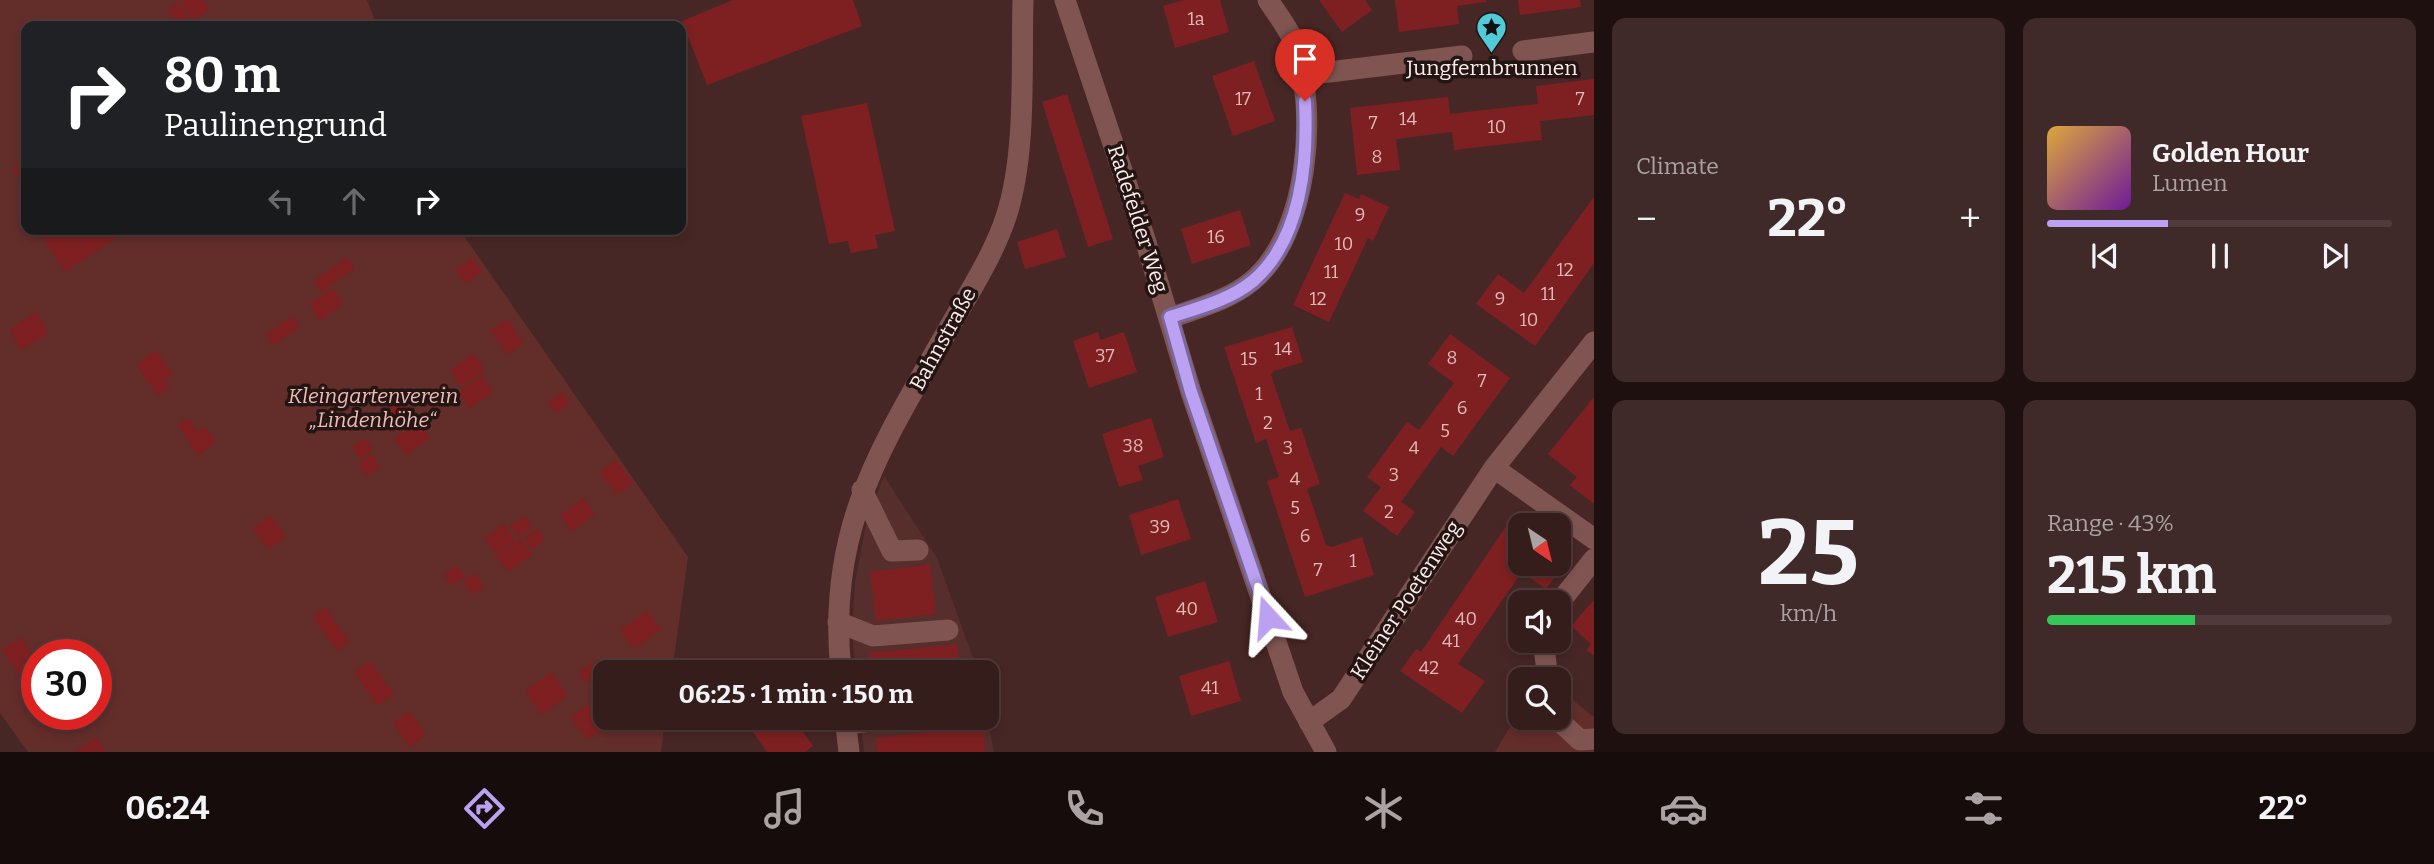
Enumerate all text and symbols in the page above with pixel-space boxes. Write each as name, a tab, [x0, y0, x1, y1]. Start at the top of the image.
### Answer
house number: 1a	[1187, 8, 1205, 30]
place icon: Jungfernbrunnen	[1475, 11, 1509, 55]
pin	[1275, 29, 1335, 101]
icon: arrive	[1286, 40, 1324, 78]
text: 80 m	[164, 46, 280, 105]
icon: right	[49, 49, 140, 140]
place label: Jungfernbrunnen	[1405, 55, 1578, 81]
house number: 17	[1235, 88, 1251, 110]
house number: 7	[1575, 88, 1585, 110]
text: Paulinengrund	[164, 106, 387, 144]
house number: 14	[1399, 108, 1417, 130]
house number: 7	[1368, 112, 1378, 134]
house number: 10	[1488, 116, 1506, 138]
text: Golden Hour	[2152, 138, 2309, 169]
street label: Radefelder Weg	[1102, 142, 1174, 297]
house number: 8	[1372, 146, 1382, 168]
text: Climate	[1636, 152, 1719, 180]
text: Lumen	[2152, 169, 2228, 197]
icon: left	[262, 182, 300, 220]
icon: ahead	[335, 182, 373, 220]
icon: right	[408, 182, 446, 220]
text: 22°	[1767, 187, 1849, 250]
text: −	[1636, 196, 1657, 242]
text: +	[1959, 196, 1981, 242]
house number: 9	[1355, 204, 1365, 226]
house number: 16	[1207, 226, 1225, 248]
house number: 10	[1335, 233, 1353, 255]
icon: previous	[2086, 237, 2124, 275]
icon: pause	[2201, 237, 2239, 275]
icon: next	[2316, 237, 2354, 275]
house number: 12	[1556, 259, 1574, 281]
house number: 11	[1324, 261, 1339, 283]
street label: Bahnstraße	[904, 283, 982, 395]
house number: 11	[1541, 283, 1556, 305]
house number: 12	[1309, 288, 1327, 310]
house number: 9	[1495, 288, 1505, 310]
house number: 10	[1520, 309, 1538, 331]
house number: 14	[1274, 338, 1292, 360]
house number: 37	[1095, 345, 1115, 367]
house number: 8	[1447, 347, 1457, 369]
house number: 15	[1241, 348, 1257, 370]
house number: 7	[1477, 370, 1487, 392]
park label: Kleingartenverein „Lindenhöhe“	[288, 383, 458, 433]
house number: 1	[1255, 383, 1263, 405]
house number: 6	[1457, 397, 1467, 419]
house number: 2	[1263, 412, 1273, 434]
house number: 5	[1440, 420, 1450, 442]
house number: 38	[1122, 435, 1144, 457]
house number: 3	[1283, 437, 1293, 459]
house number: 4	[1409, 437, 1420, 459]
house number: 3	[1389, 464, 1399, 486]
house number: 4	[1290, 468, 1301, 490]
house number: 5	[1290, 497, 1300, 519]
text: 25	[1758, 499, 1859, 608]
house number: 2	[1384, 501, 1394, 523]
text: Range · 43%	[2047, 509, 2174, 537]
north arrow	[1508, 513, 1572, 576]
map controls	[1508, 513, 1571, 730]
house number: 39	[1150, 516, 1170, 538]
street label: Kleiner Poetenweg	[1345, 516, 1467, 684]
house number: 6	[1300, 525, 1310, 547]
text: 215 km	[2047, 544, 2216, 607]
house number: 1	[1349, 550, 1357, 572]
house number: 7	[1313, 559, 1323, 581]
position arrow	[1231, 580, 1305, 654]
button: sound	[1508, 590, 1571, 653]
house number: 40	[1176, 598, 1198, 620]
text: km/h	[1780, 599, 1837, 627]
house number: 40	[1455, 608, 1477, 630]
house number: 41	[1442, 630, 1461, 652]
speed limit sign: 30	[21, 639, 112, 730]
house number: 42	[1419, 657, 1439, 679]
button: search	[1508, 667, 1571, 730]
house number: 41	[1201, 677, 1220, 699]
text: 06:25 · 1 min · 150 m	[679, 679, 913, 710]
icon: directions	[460, 784, 509, 833]
icon: music	[760, 784, 809, 833]
icon: phone	[1060, 784, 1109, 833]
icon: climate	[1359, 784, 1408, 833]
icon: car	[1659, 784, 1708, 833]
icon: filters	[1959, 784, 2008, 833]
text: 06:24	[125, 789, 210, 827]
text: 22°	[2258, 789, 2309, 827]

